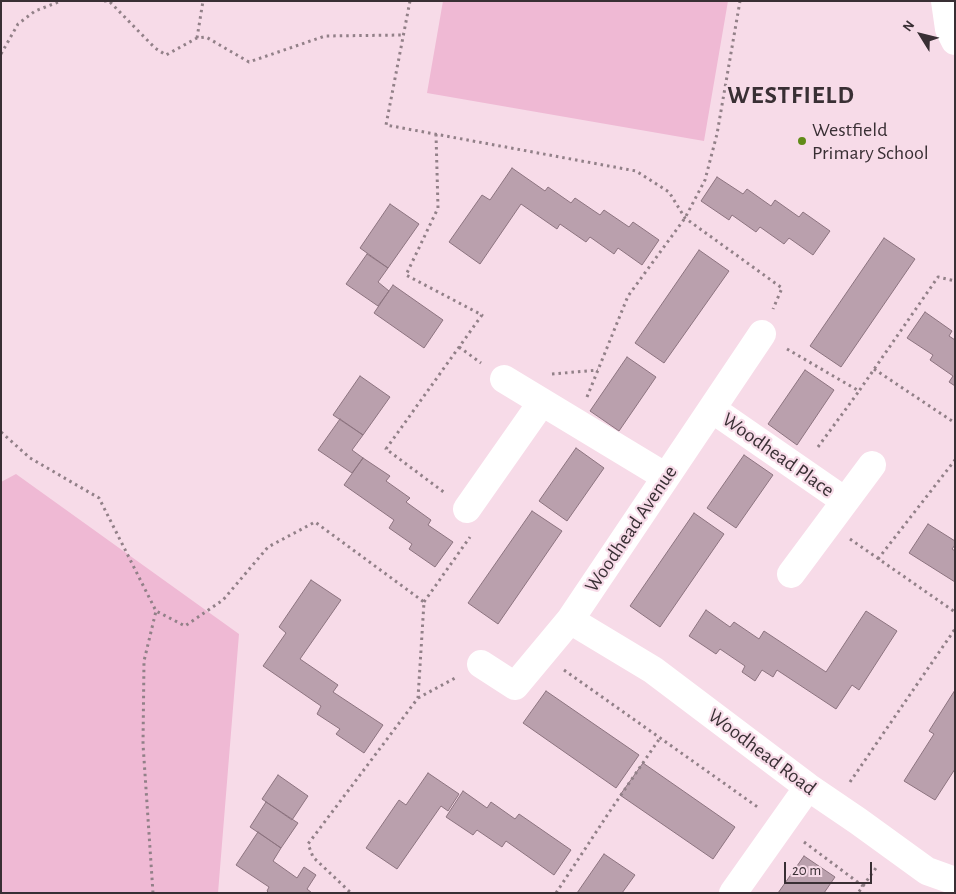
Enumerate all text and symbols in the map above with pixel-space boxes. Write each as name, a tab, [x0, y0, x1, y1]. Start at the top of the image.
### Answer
north arrow	[896, 10, 946, 60]
text: N	[900, 18, 917, 34]
district label: WESTFIELD	[726, 80, 856, 110]
place label: Westfield Primary School	[812, 118, 929, 165]
marker: Westfield Primary School	[796, 135, 808, 147]
street label: Woodhead Place	[717, 408, 839, 502]
street label: Woodhead Avenue	[580, 461, 682, 597]
street label: Woodhead Road	[703, 704, 821, 800]
scale bar	[786, 852, 874, 884]
text: 20 m	[792, 863, 821, 878]

